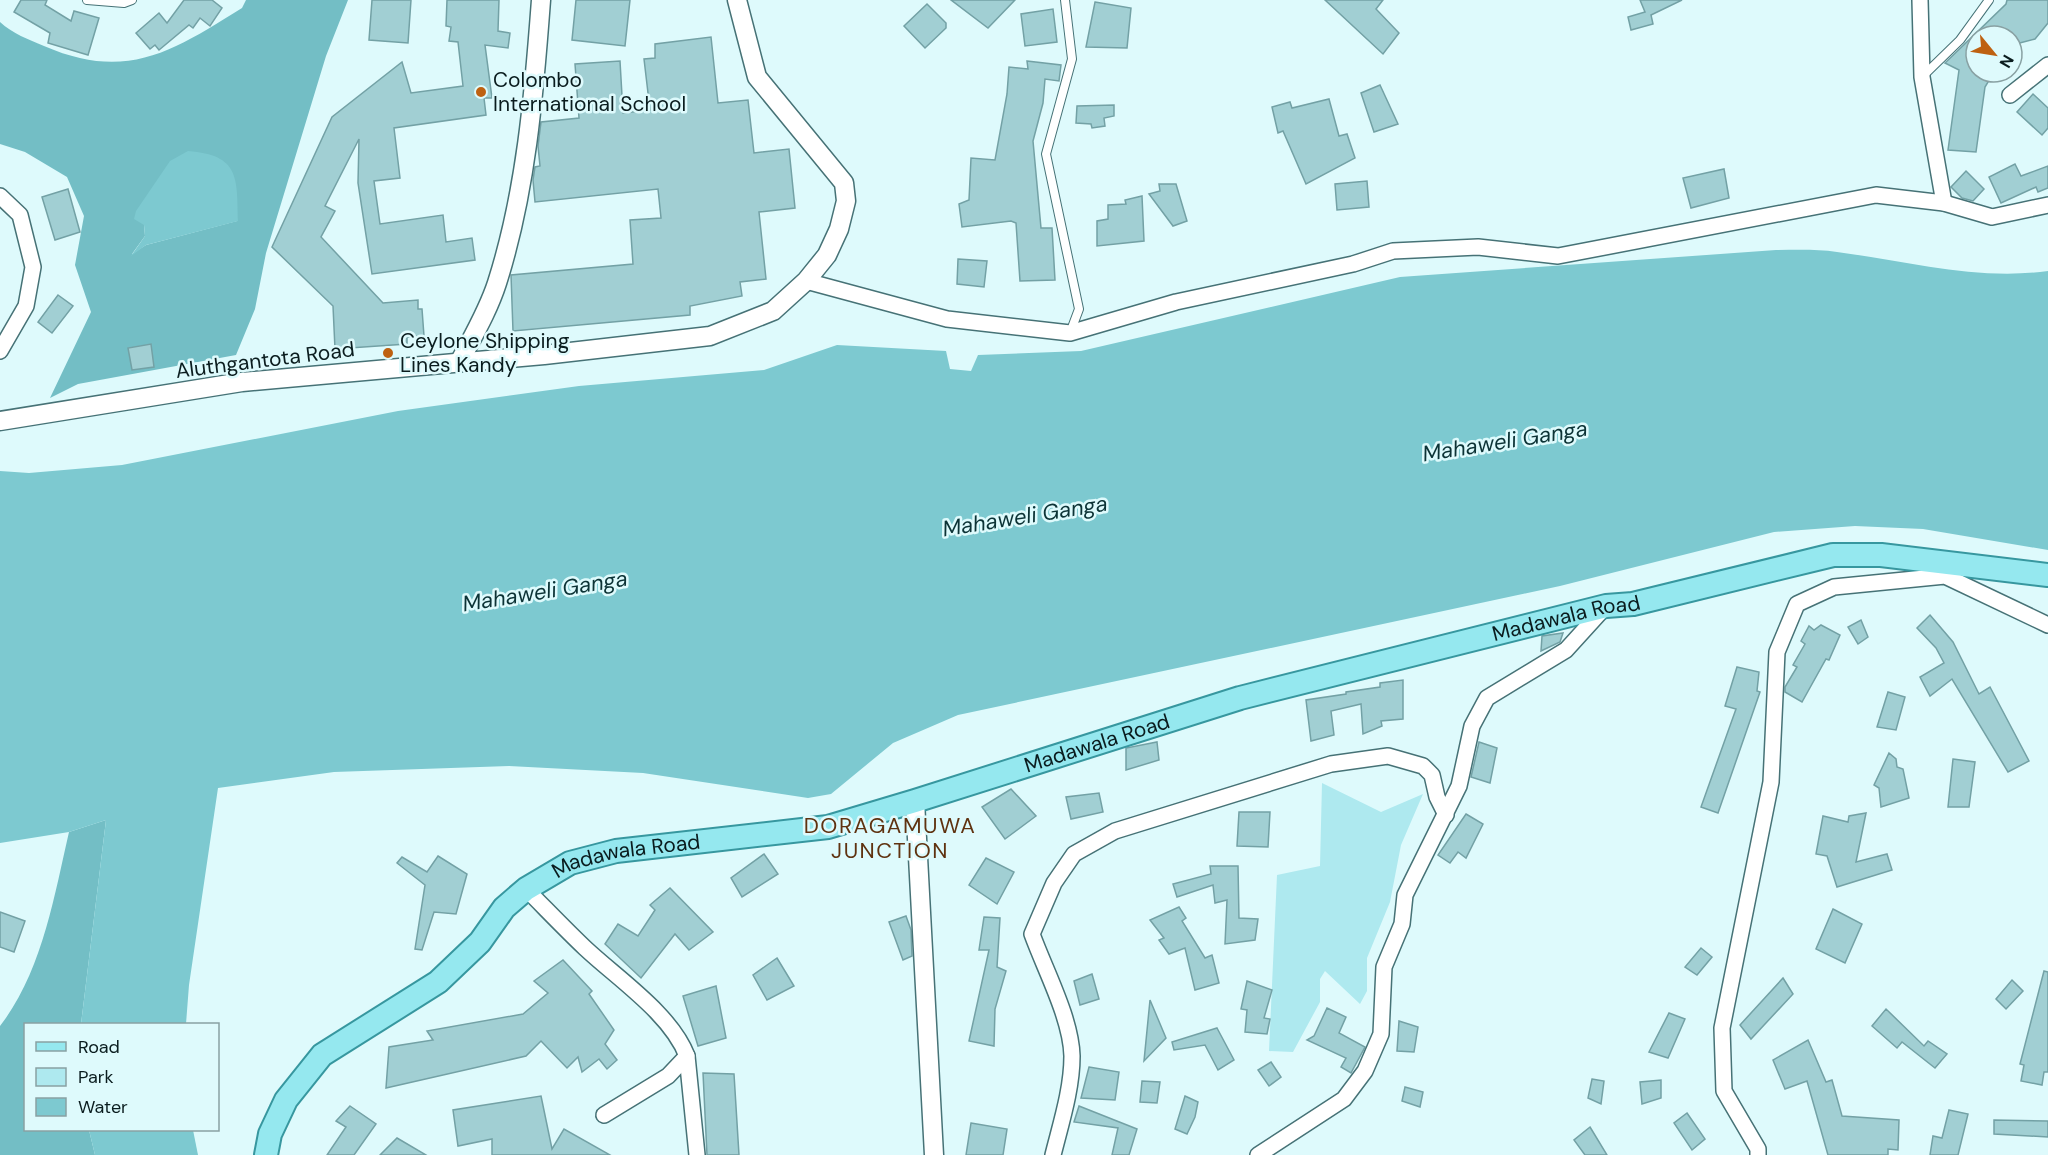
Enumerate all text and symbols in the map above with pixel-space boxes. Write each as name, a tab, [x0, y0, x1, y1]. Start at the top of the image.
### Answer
north arrow	[1964, 24, 2024, 84]
text: N	[1995, 51, 2019, 72]
place label: Colombo International School	[493, 66, 686, 118]
marker: Colombo International School	[474, 85, 488, 99]
place label: Ceylone Shipping Lines Kandy	[400, 327, 570, 379]
street label: Aluthgantota Road	[174, 335, 356, 385]
marker: Ceylone Shipping Lines Kandy	[381, 346, 395, 360]
water label: Mahaweli Ganga	[1420, 414, 1590, 468]
water label: Mahaweli Ganga	[940, 489, 1110, 543]
water label: Mahaweli Ganga	[460, 564, 630, 618]
street label: Madawala Road	[1489, 589, 1643, 648]
street label: Madawala Road	[1021, 707, 1173, 780]
district label: DORAGAMUWA JUNCTION	[804, 811, 976, 865]
street label: Madawala Road	[546, 828, 702, 885]
legend	[24, 1023, 219, 1131]
text: Road	[78, 1035, 120, 1059]
text: Park	[78, 1065, 114, 1089]
text: Water	[78, 1095, 128, 1119]

